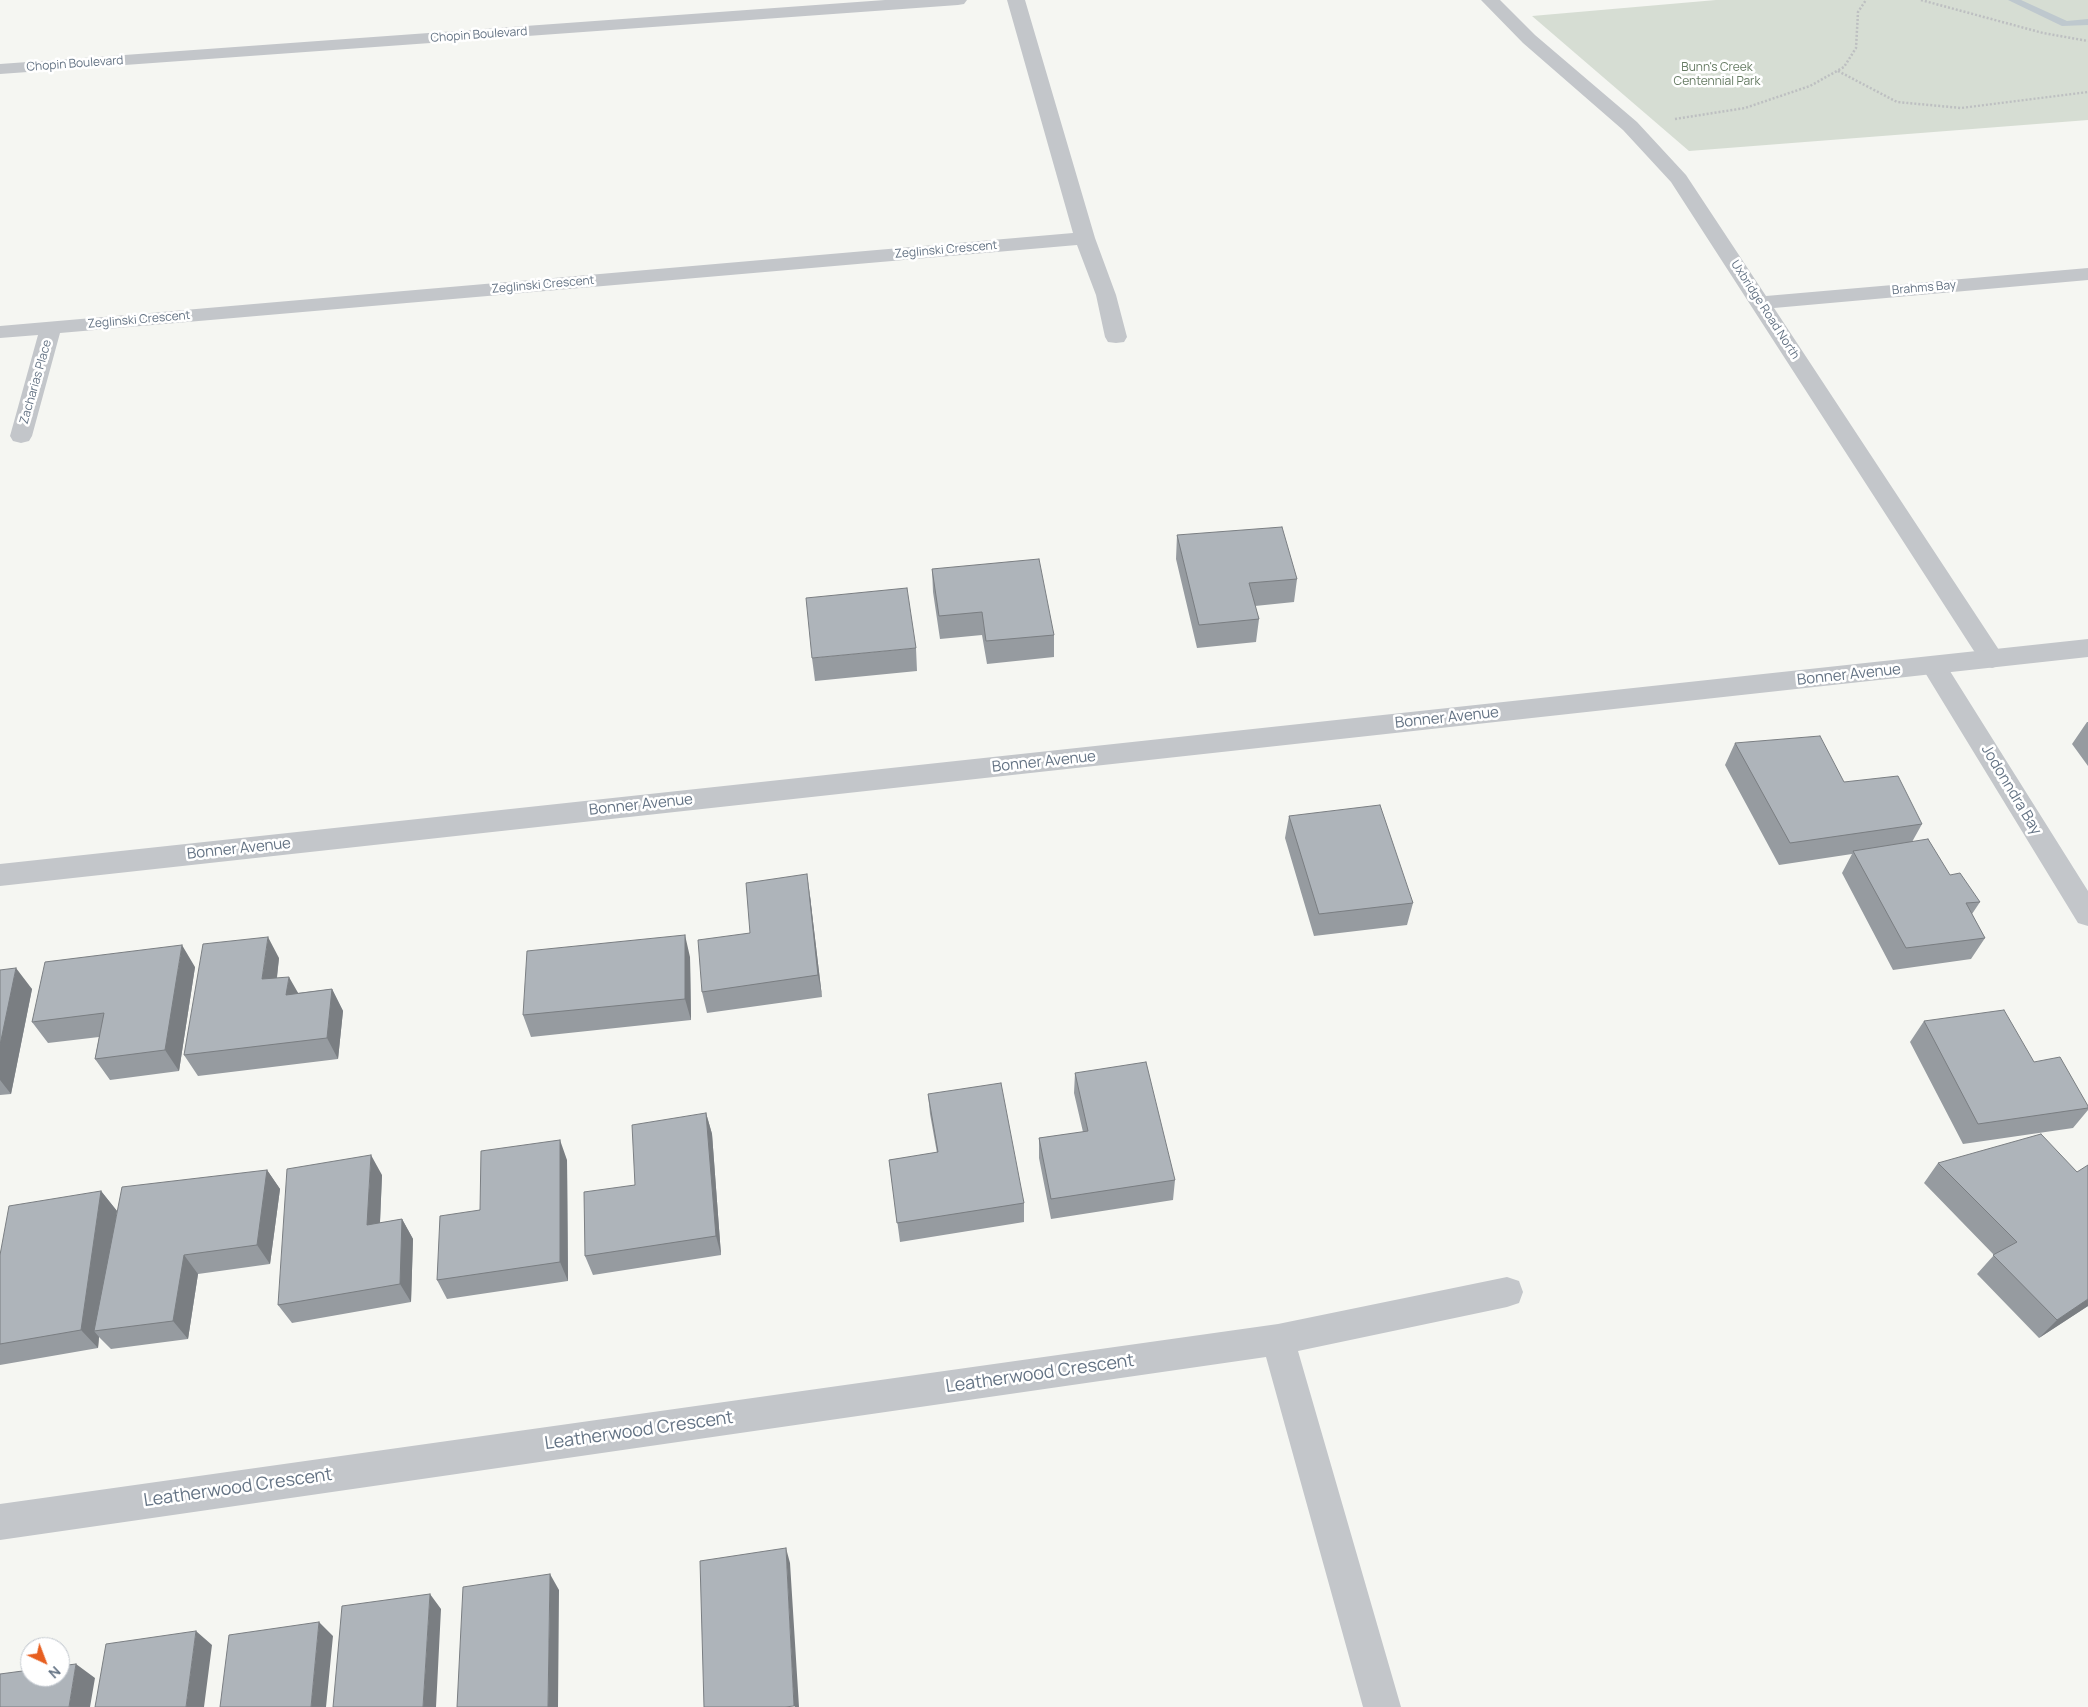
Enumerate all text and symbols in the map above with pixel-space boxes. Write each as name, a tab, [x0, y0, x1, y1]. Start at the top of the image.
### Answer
street label: Chopin Boulevard	[430, 24, 528, 46]
street label: Chopin Boulevard	[26, 53, 124, 75]
park label: Bunn's Creek Centennial Park	[1674, 61, 1760, 89]
street label: Zeglinski Crescent	[894, 238, 998, 262]
street label: Uxbridge Road North	[1728, 258, 1802, 362]
street label: Zeglinski Crescent	[491, 273, 595, 297]
street label: Brahms Bay	[1891, 278, 1957, 298]
street label: Zeglinski Crescent	[87, 308, 191, 332]
street label: Zacharias Place	[17, 338, 55, 426]
street label: Bonner Avenue	[1796, 661, 1902, 689]
street label: Bonner Avenue	[1394, 704, 1500, 732]
street label: Jodonndra Bay	[1977, 742, 2045, 838]
street label: Bonner Avenue	[991, 748, 1097, 776]
street label: Bonner Avenue	[588, 791, 694, 819]
street label: Bonner Avenue	[186, 835, 292, 863]
street label: Leatherwood Crescent	[944, 1350, 1136, 1398]
street label: Leatherwood Crescent	[543, 1407, 735, 1455]
street label: Leatherwood Crescent	[142, 1464, 334, 1512]
north arrow	[20, 1637, 70, 1687]
text: N	[45, 1662, 65, 1683]

